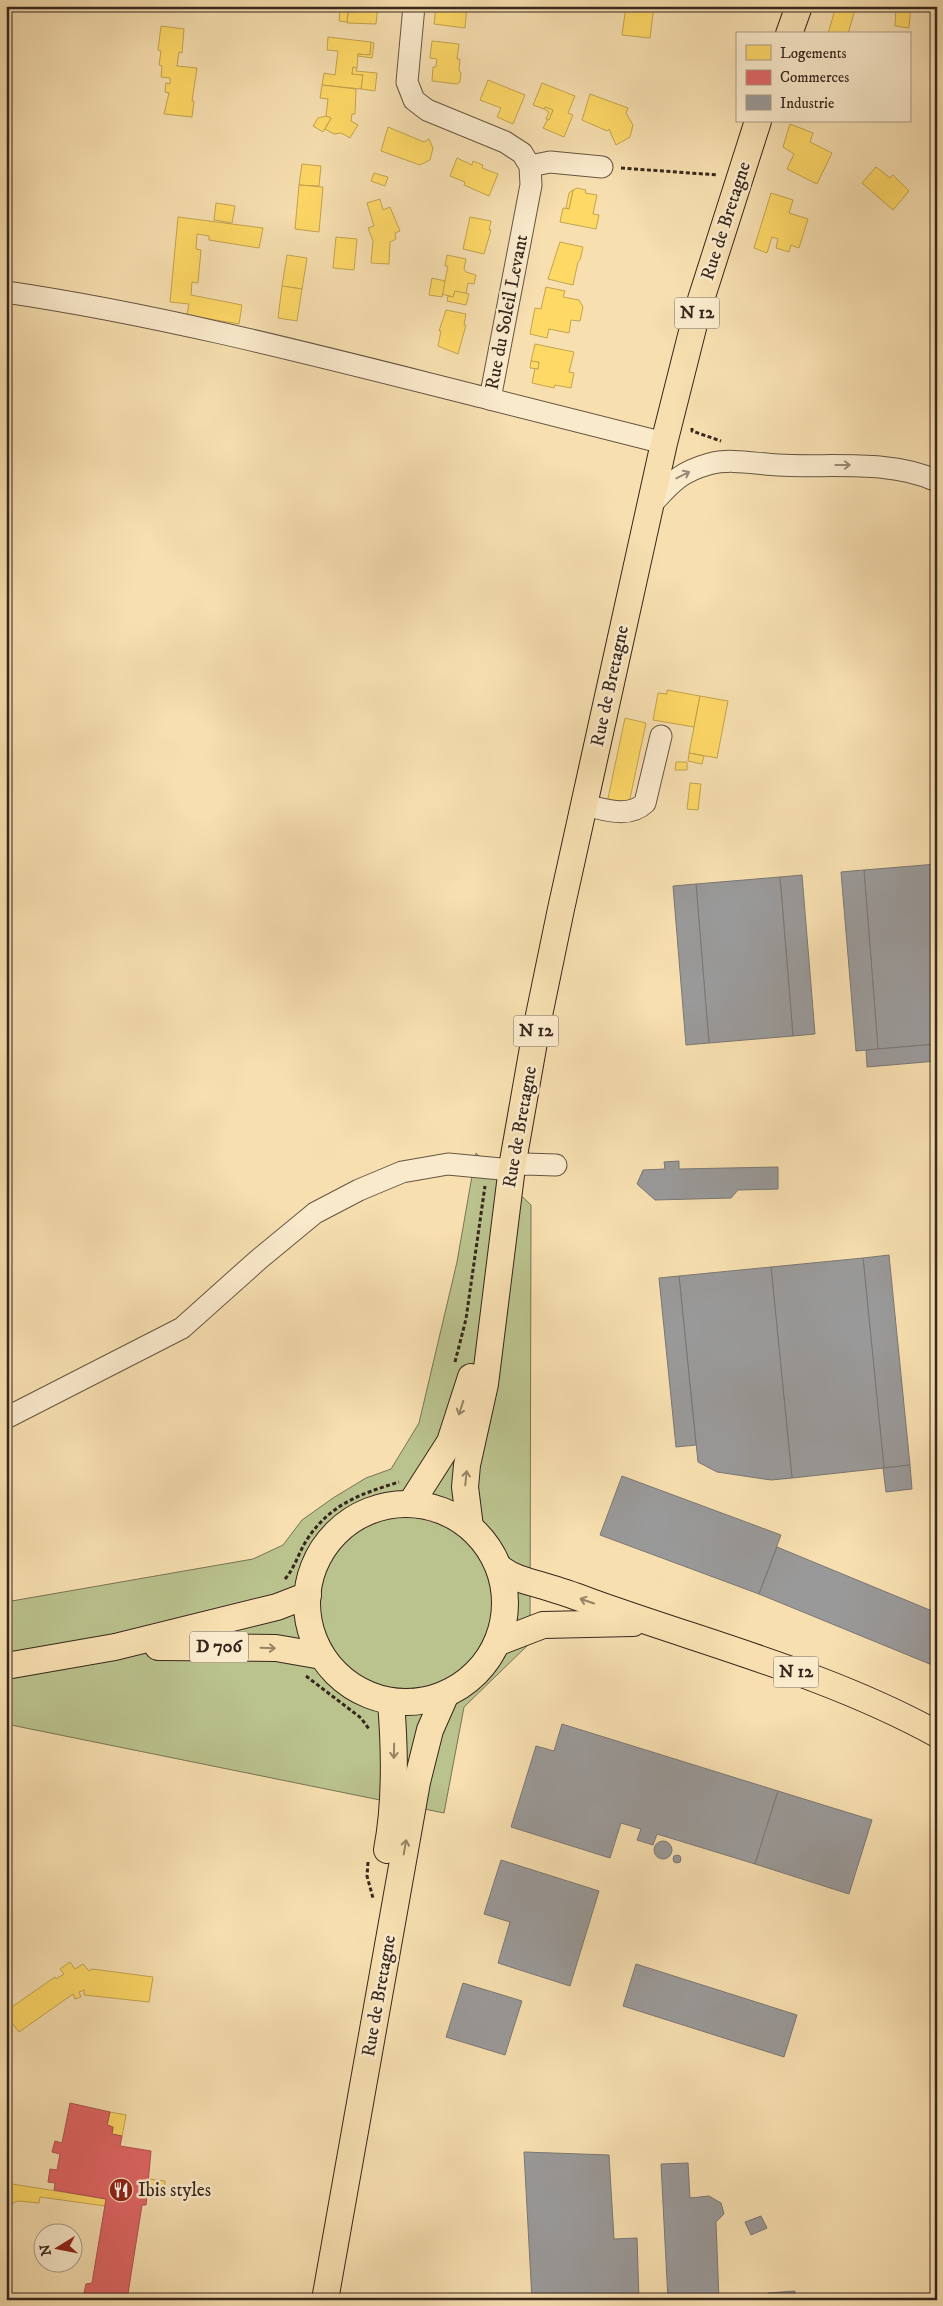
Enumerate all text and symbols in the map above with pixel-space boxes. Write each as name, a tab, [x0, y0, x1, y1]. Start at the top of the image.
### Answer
legend	[736, 32, 910, 122]
text: Logements	[780, 44, 847, 63]
text: Commerces	[780, 68, 849, 87]
text: Industrie	[780, 94, 834, 113]
street label: Rue de Bretagne	[696, 159, 756, 283]
street label: Rue du Soleil Levant	[481, 232, 533, 392]
road number: N 12	[674, 298, 720, 328]
one-way arrow	[834, 460, 851, 470]
one-way arrow	[676, 470, 691, 480]
street label: Rue de Bretagne	[586, 623, 634, 749]
road number: N 12	[514, 1016, 558, 1046]
street label: Rue de Bretagne	[498, 1064, 542, 1190]
one-way arrow	[456, 1400, 465, 1415]
one-way arrow	[461, 1471, 471, 1487]
one-way arrow	[580, 1596, 596, 1605]
road number: D 706	[190, 1631, 248, 1662]
one-way arrow	[260, 1643, 276, 1652]
road number: N 12	[774, 1656, 818, 1688]
one-way arrow	[389, 1742, 398, 1758]
one-way arrow	[401, 1839, 410, 1855]
street label: Rue de Bretagne	[357, 1933, 401, 2059]
restaurant icon: Ibis styles	[108, 2177, 134, 2203]
place label: Ibis styles	[138, 2179, 211, 2202]
north arrow	[32, 2224, 82, 2274]
text: N	[36, 2242, 56, 2257]

